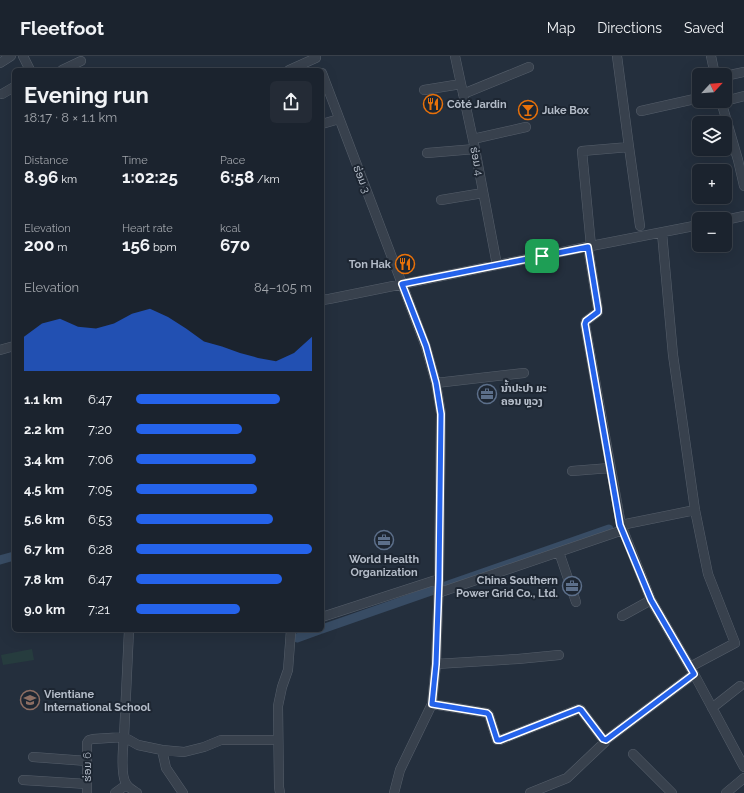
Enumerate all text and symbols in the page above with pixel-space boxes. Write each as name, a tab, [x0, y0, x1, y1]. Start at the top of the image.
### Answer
text: Fleetfoot	[20, 17, 104, 39]
text: Map	[547, 20, 575, 36]
text: Directions	[597, 20, 662, 36]
text: Saved	[684, 20, 724, 36]
north arrow	[692, 68, 732, 108]
map controls	[692, 68, 732, 252]
button: share	[270, 81, 312, 123]
text: Evening run	[24, 82, 149, 108]
restaurant icon: Côté Jardin	[422, 93, 444, 115]
place label: Côté Jardin	[447, 98, 507, 111]
bar icon: Juke Box	[517, 99, 539, 121]
place label: Juke Box	[542, 104, 589, 117]
text: 18:17 · 8 × 1.1 km	[24, 110, 117, 125]
button: layers	[692, 116, 732, 156]
street label: ຮ່ອມ 4	[467, 146, 486, 177]
text: Distance	[24, 154, 68, 167]
text: Time	[122, 154, 148, 167]
text: Pace	[220, 154, 245, 167]
street label: ຮ່ອມ 3	[350, 163, 373, 195]
button: +	[692, 164, 732, 204]
text: 8.96	[24, 167, 58, 187]
text: 1:02:25	[122, 167, 178, 187]
text: 6:58	[220, 167, 254, 187]
text: km	[58, 173, 77, 186]
text: /km	[254, 173, 280, 186]
button: −	[692, 212, 732, 252]
text: Elevation	[24, 222, 71, 235]
text: Heart rate	[122, 222, 173, 235]
text: kcal	[220, 222, 241, 235]
text: 200	[24, 235, 54, 255]
text: 156	[122, 235, 150, 255]
text: 670	[220, 235, 250, 255]
pin	[525, 239, 559, 273]
text: m	[54, 241, 67, 254]
text: bpm	[150, 241, 177, 254]
icon: arrive	[531, 245, 553, 267]
restaurant icon: Ton Hak	[394, 253, 416, 275]
place label: Ton Hak	[349, 258, 392, 271]
text: Elevation	[24, 280, 79, 295]
text: 84–105 m	[254, 280, 312, 295]
place label: ນ້ຳປະປາ ມະ ຄອນ ຫຼວງ	[501, 379, 547, 408]
office icon: ນ້ຳປະປາ ມະ ຄອນ ຫຼວງ	[476, 383, 498, 405]
text: 1.1 km	[24, 392, 62, 407]
text: 6:47	[88, 392, 112, 407]
text: 2.2 km	[24, 422, 64, 437]
text: 7:20	[88, 422, 112, 437]
text: 3.4 km	[24, 452, 64, 467]
text: 7:06	[88, 452, 113, 467]
text: 4.5 km	[24, 482, 64, 497]
text: 7:05	[88, 482, 112, 497]
text: 5.6 km	[24, 512, 65, 527]
text: 6:53	[88, 512, 112, 527]
office icon: World Health Organization	[373, 529, 395, 551]
text: 6.7 km	[24, 542, 64, 557]
text: 6:28	[88, 542, 113, 557]
place label: World Health Organization	[349, 553, 419, 579]
text: 7.8 km	[24, 572, 64, 587]
text: 6:47	[88, 572, 112, 587]
place label: China Southern Power Grid Co., Ltd.	[456, 574, 558, 600]
office icon: China Southern Power Grid Co., Ltd.	[561, 575, 583, 597]
text: 9.0 km	[24, 602, 65, 617]
text: 7:21	[88, 602, 110, 617]
place label: Vientiane International School	[44, 688, 151, 714]
school or university icon: Vientiane International School	[19, 689, 41, 711]
street label: ຮ່ອມ 6	[81, 752, 94, 782]

